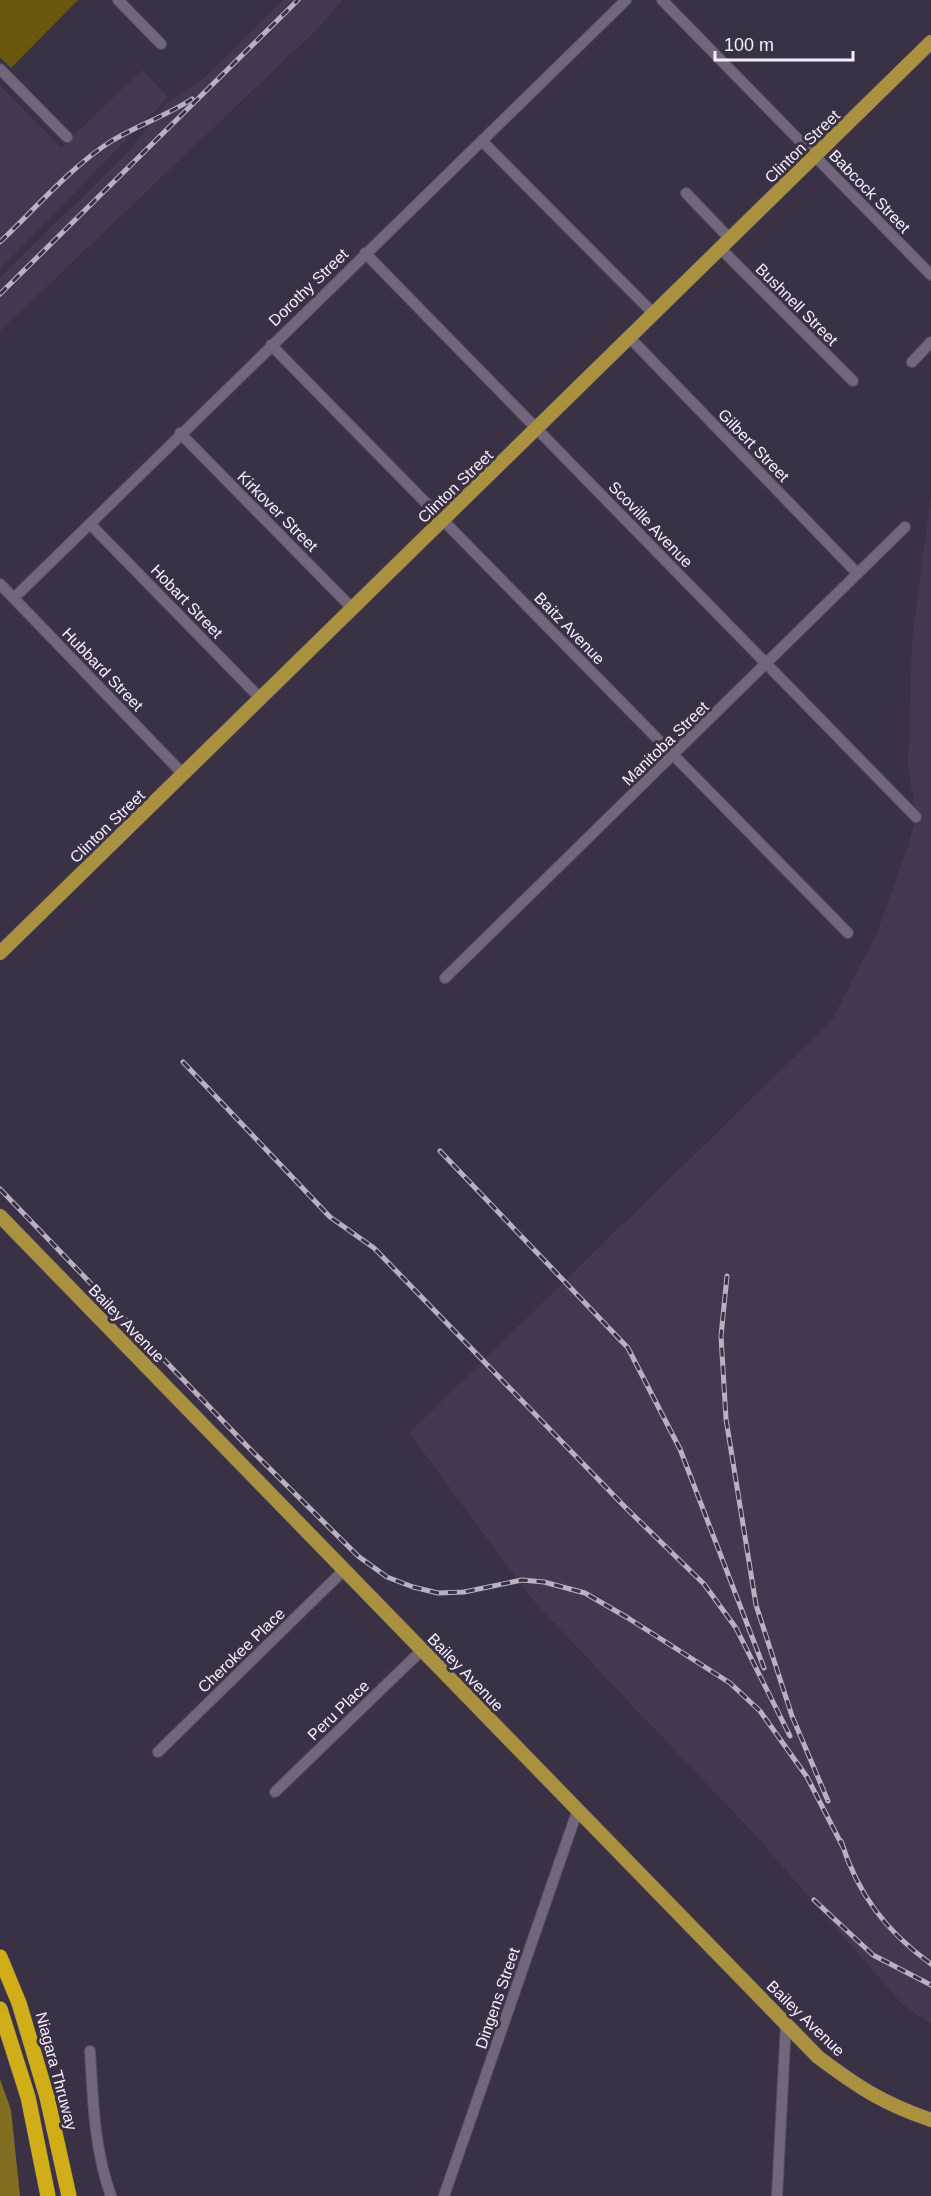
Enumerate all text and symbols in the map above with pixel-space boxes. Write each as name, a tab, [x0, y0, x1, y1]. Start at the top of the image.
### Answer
scale bar	[715, 24, 853, 62]
text: 100 m	[724, 35, 774, 55]
street label: Clinton Street	[762, 106, 844, 186]
street label: Babcock Street	[826, 146, 914, 237]
street label: Dorothy Street	[265, 245, 352, 329]
street label: Bushnell Street	[752, 260, 841, 349]
street label: Gilbert Street	[715, 406, 793, 486]
street label: Clinton Street	[415, 446, 497, 526]
street label: Kirkover Street	[234, 468, 321, 555]
street label: Scoville Avenue	[605, 478, 696, 571]
street label: Hobart Street	[147, 561, 226, 642]
street label: Baitz Avenue	[531, 589, 608, 668]
street label: Hubbard Street	[59, 624, 147, 715]
street label: Manitoba Street	[619, 698, 712, 789]
street label: Clinton Street	[67, 786, 149, 866]
street label: Bailey Avenue	[85, 1281, 168, 1366]
street label: Cherokee Place	[194, 1605, 288, 1696]
street label: Bailey Avenue	[424, 1630, 507, 1715]
street label: Peru Place	[304, 1677, 372, 1744]
street label: Dingens Street	[472, 1945, 523, 2051]
street label: Bailey Avenue	[763, 1977, 848, 2060]
street label: Niagara Thruway	[33, 2010, 80, 2132]

